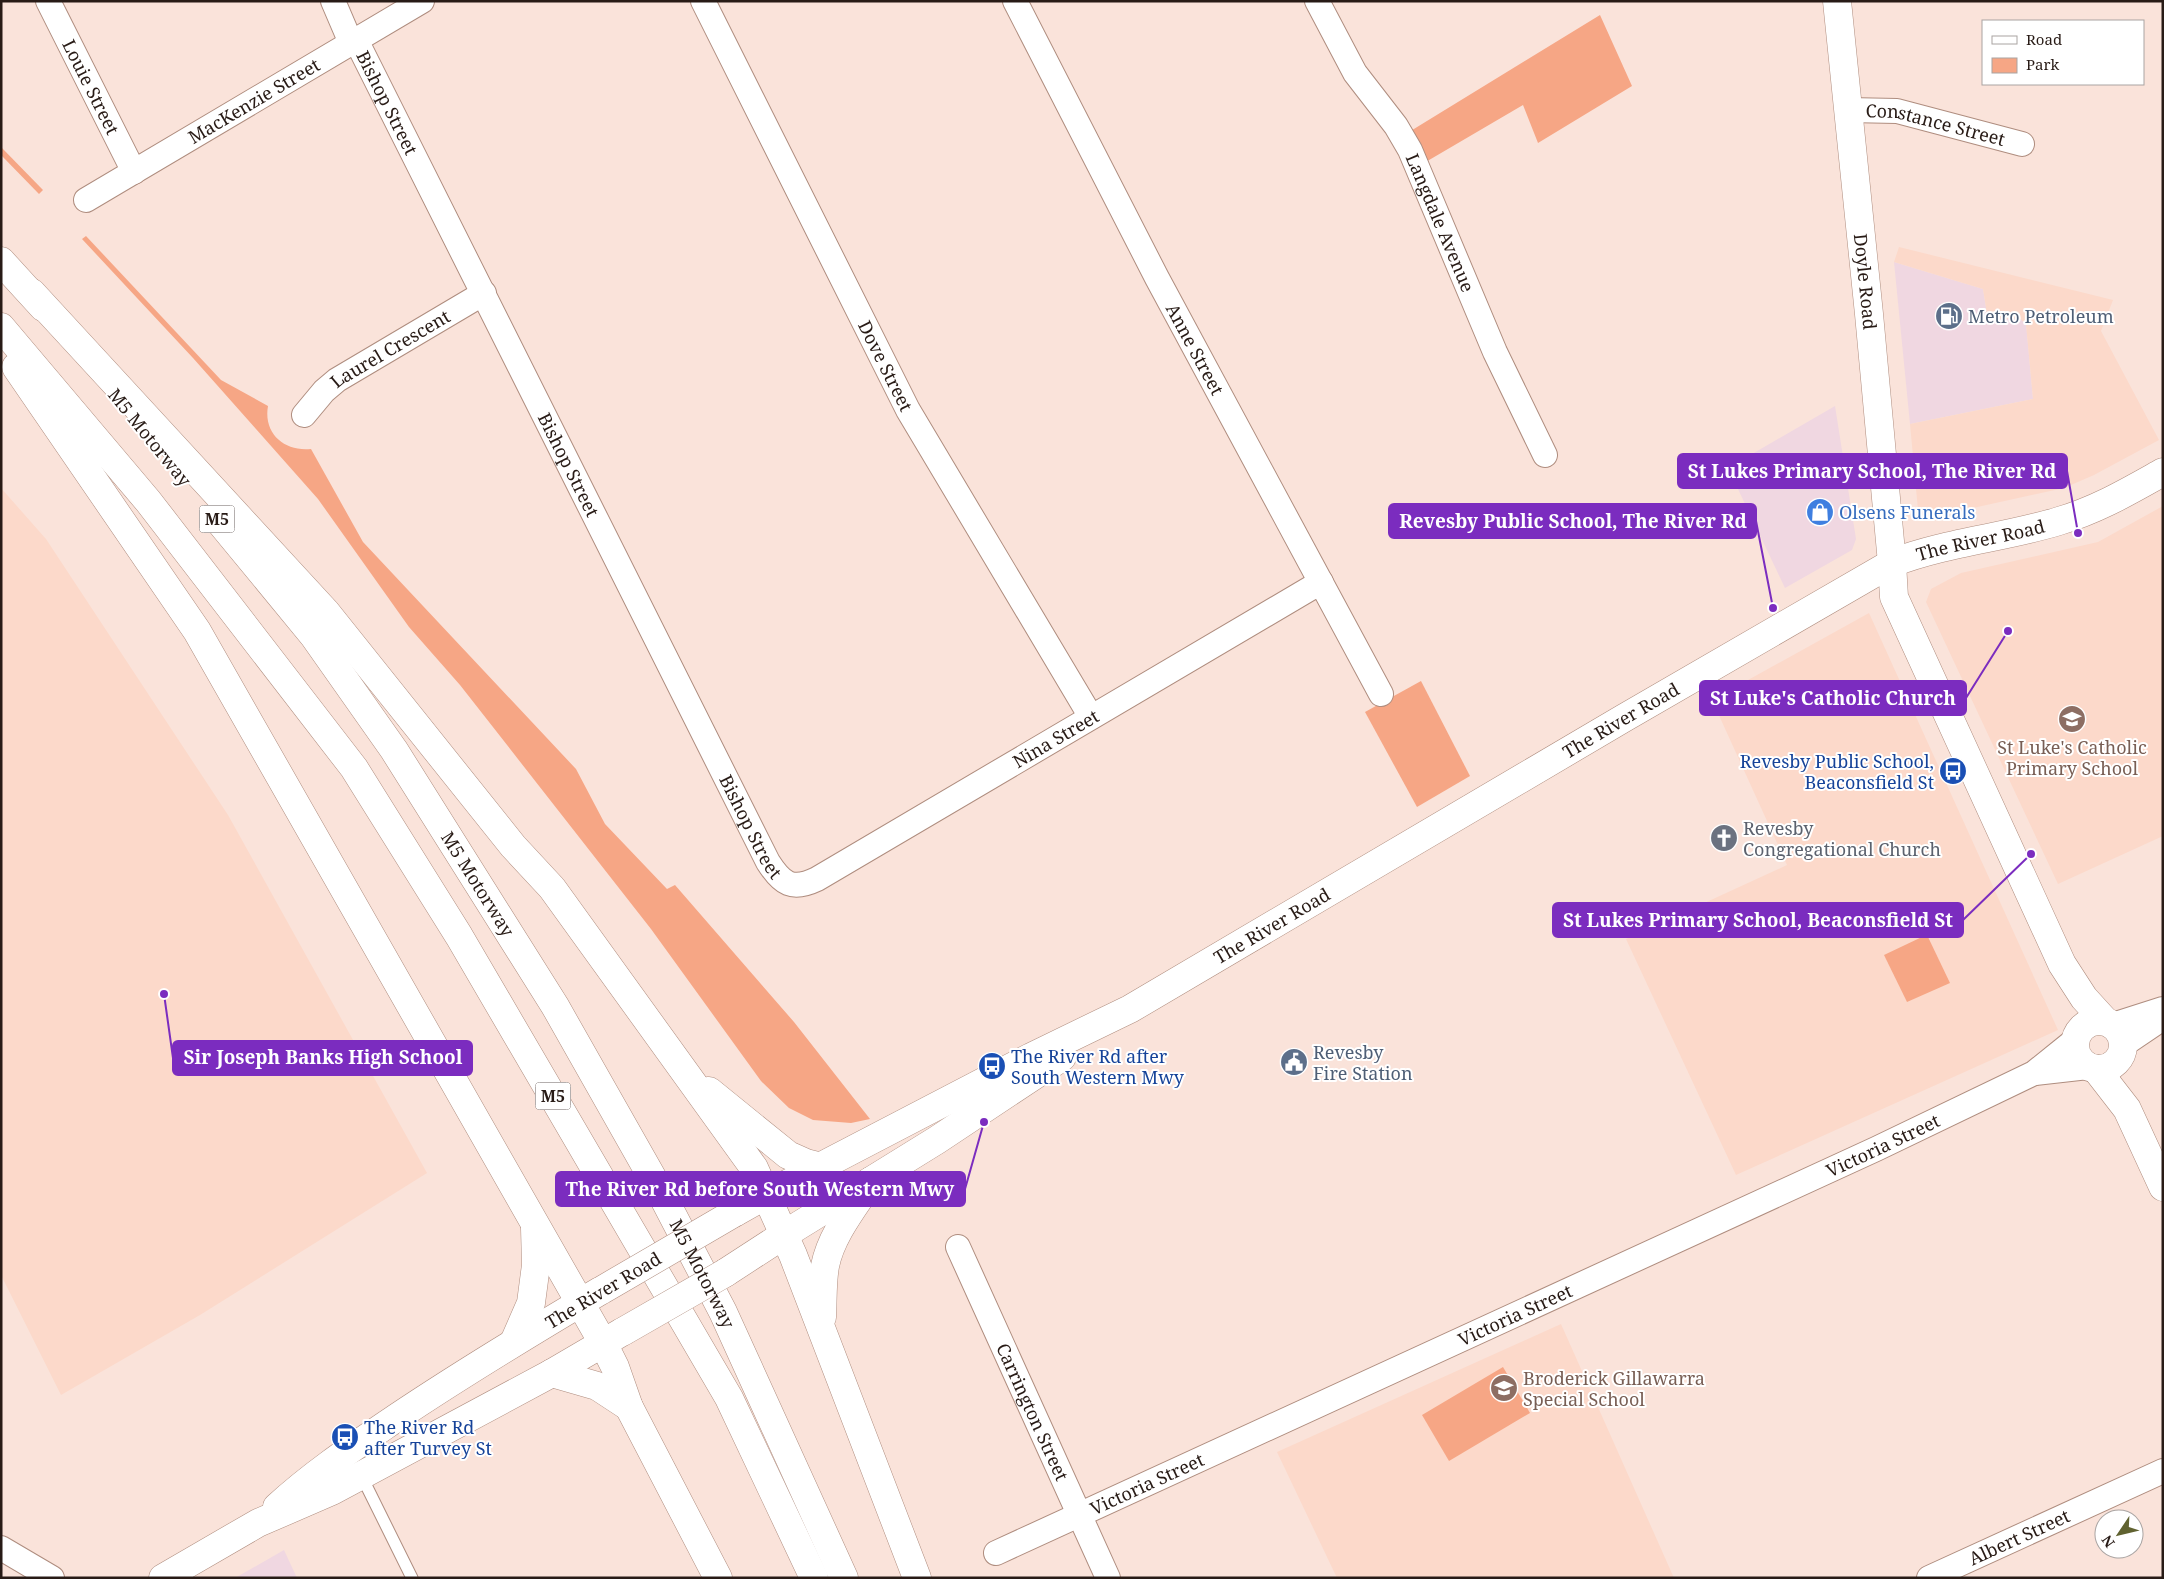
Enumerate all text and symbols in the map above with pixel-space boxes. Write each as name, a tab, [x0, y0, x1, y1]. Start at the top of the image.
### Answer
legend	[1982, 20, 2144, 85]
text: Road	[2026, 29, 2062, 49]
street label: Louie Street	[57, 35, 125, 138]
street label: Bishop Street	[351, 46, 424, 159]
street label: MacKenzie Street	[184, 52, 324, 149]
text: Park	[2026, 54, 2060, 74]
street label: Constance Street	[1865, 98, 2008, 151]
street label: Langdale Avenue	[1401, 150, 1480, 296]
street label: Doyle Road	[1849, 232, 1882, 331]
street label: Anne Street	[1161, 299, 1230, 399]
fuel station icon: Metro Petroleum	[1934, 301, 1964, 331]
street label: Laurel Crescent	[325, 304, 454, 393]
place label: Metro Petroleum	[1968, 304, 2114, 328]
street label: Dove Street	[853, 316, 919, 415]
street label: M5 Motorway	[103, 383, 197, 492]
street label: Bishop Street	[533, 409, 605, 521]
callout: St Lukes Primary School, The River Rd	[1678, 454, 2067, 488]
text: St Lukes Primary School, The River Rd	[1688, 458, 2057, 484]
shop icon: Olsens Funerals	[1805, 497, 1835, 527]
place label: Olsens Funerals	[1839, 500, 1975, 524]
callout: Revesby Public School, The River Rd	[1389, 504, 1756, 538]
road number: M5	[200, 506, 234, 532]
text: Revesby Public School, The River Rd	[1399, 508, 1748, 534]
street label: The River Road	[1913, 514, 2047, 566]
street label: The River Road	[1558, 677, 1683, 764]
callout: St Luke's Catholic Church	[1700, 681, 1966, 715]
text: St Luke's Catholic Church	[1710, 685, 1956, 711]
street label: Nina Street	[1008, 704, 1103, 773]
school or university icon: St Luke's Catholic Primary School	[2057, 704, 2087, 734]
place label: St Luke's Catholic Primary School	[1997, 735, 2147, 780]
place label: Revesby Public School, Beaconsfield St	[1740, 749, 1934, 794]
bus stop icon: Revesby Public School, Beaconsfield St	[1938, 756, 1968, 786]
street label: Bishop Street	[714, 771, 787, 884]
place label: Revesby Congregational Church	[1743, 816, 1941, 861]
church icon: Revesby Congregational Church	[1709, 823, 1739, 853]
street label: M5 Motorway	[436, 827, 521, 941]
street label: The River Road	[1209, 882, 1334, 969]
callout: St Lukes Primary School, Beaconsfield St	[1553, 903, 1963, 937]
text: St Lukes Primary School, Beaconsfield St	[1563, 907, 1953, 933]
place label: Revesby Fire Station	[1313, 1040, 1413, 1085]
callout: Sir Joseph Banks High School	[173, 1041, 472, 1075]
text: Sir Joseph Banks High School	[184, 1044, 463, 1070]
place label: The River Rd after South Western Mwy	[1011, 1044, 1185, 1089]
public building icon: Revesby Fire Station	[1279, 1047, 1309, 1077]
bus stop icon: The River Rd after South Western Mwy	[977, 1051, 1007, 1081]
road number: M5	[536, 1082, 570, 1110]
street label: Victoria Street	[1822, 1108, 1943, 1182]
callout: The River Rd before South Western Mwy	[556, 1172, 965, 1206]
text: The River Rd before South Western Mwy	[566, 1176, 954, 1202]
street label: M5 Motorway	[665, 1215, 741, 1333]
street label: The River Road	[541, 1246, 665, 1334]
street label: Victoria Street	[1454, 1278, 1576, 1351]
street label: Carrington Street	[991, 1339, 1074, 1484]
place label: Broderick Gillawarra Special School	[1523, 1366, 1705, 1411]
school or university icon: Broderick Gillawarra Special School	[1489, 1373, 1519, 1403]
place label: The River Rd after Turvey St	[364, 1415, 492, 1460]
bus stop icon: The River Rd after Turvey St	[330, 1422, 360, 1452]
street label: Victoria Street	[1086, 1447, 1208, 1520]
street label: Albert Street	[1965, 1503, 2073, 1570]
north arrow	[2094, 1509, 2144, 1559]
text: N	[2097, 1532, 2119, 1552]

